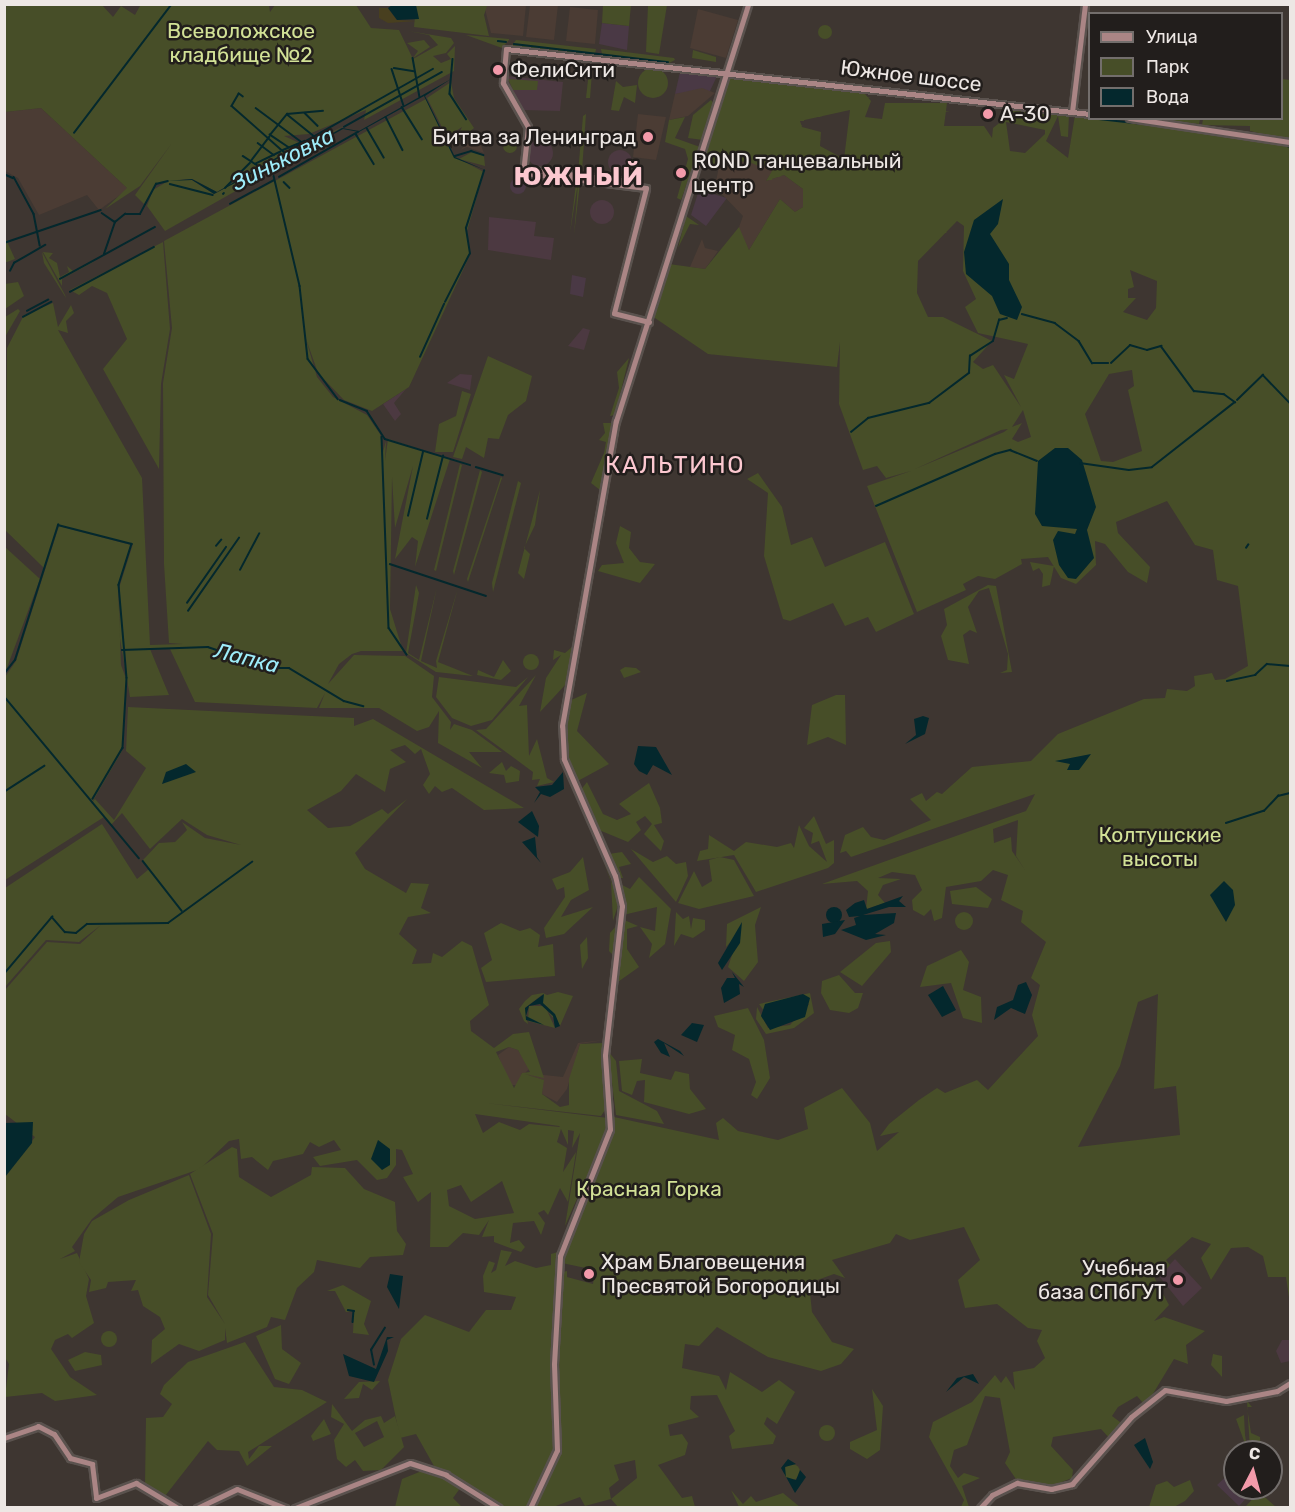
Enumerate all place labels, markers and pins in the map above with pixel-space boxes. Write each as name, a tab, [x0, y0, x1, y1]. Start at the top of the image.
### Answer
place label: ФелиСити	[510, 57, 615, 83]
marker: ФелиСити	[491, 63, 505, 77]
place label: А-30	[1000, 101, 1050, 127]
marker: А-30	[981, 107, 995, 121]
place label: Битва за Ленинград	[432, 124, 636, 150]
marker: Битва за Ленинград	[641, 130, 655, 144]
place label: ROND танцевальный центр	[693, 148, 902, 198]
marker: ROND танцевальный центр	[674, 166, 688, 180]
place label: Храм Благовещения Пресвятой Богородицы	[601, 1249, 840, 1299]
place label: Учебная база СПбГУТ	[1038, 1255, 1166, 1305]
marker: Храм Благовещения Пресвятой Богородицы	[582, 1267, 596, 1281]
marker: Учебная база СПбГУТ	[1171, 1273, 1185, 1287]

